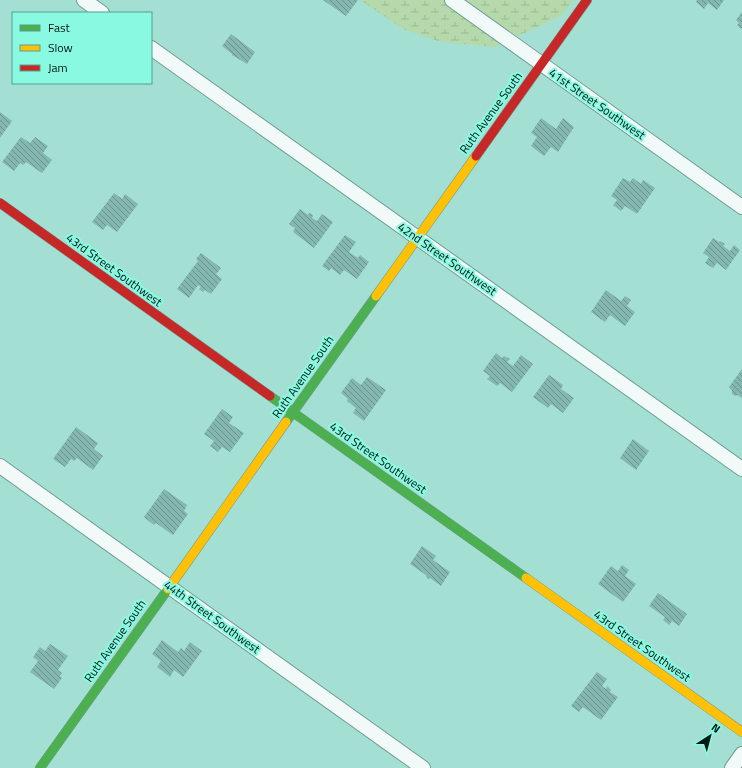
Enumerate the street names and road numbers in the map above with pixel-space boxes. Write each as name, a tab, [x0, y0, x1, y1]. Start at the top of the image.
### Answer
street label: 41st Street Southwest	[545, 63, 650, 145]
street label: Ruth Avenue South	[454, 68, 527, 158]
street label: 42nd Street Southwest	[394, 217, 501, 300]
street label: 43rd Street Southwest	[62, 228, 167, 311]
street label: Ruth Avenue South	[267, 332, 338, 422]
street label: 43rd Street Southwest	[326, 417, 431, 499]
street label: 44th Street Southwest	[160, 575, 265, 659]
street label: Ruth Avenue South	[79, 596, 150, 686]
street label: 43rd Street Southwest	[590, 605, 695, 687]

